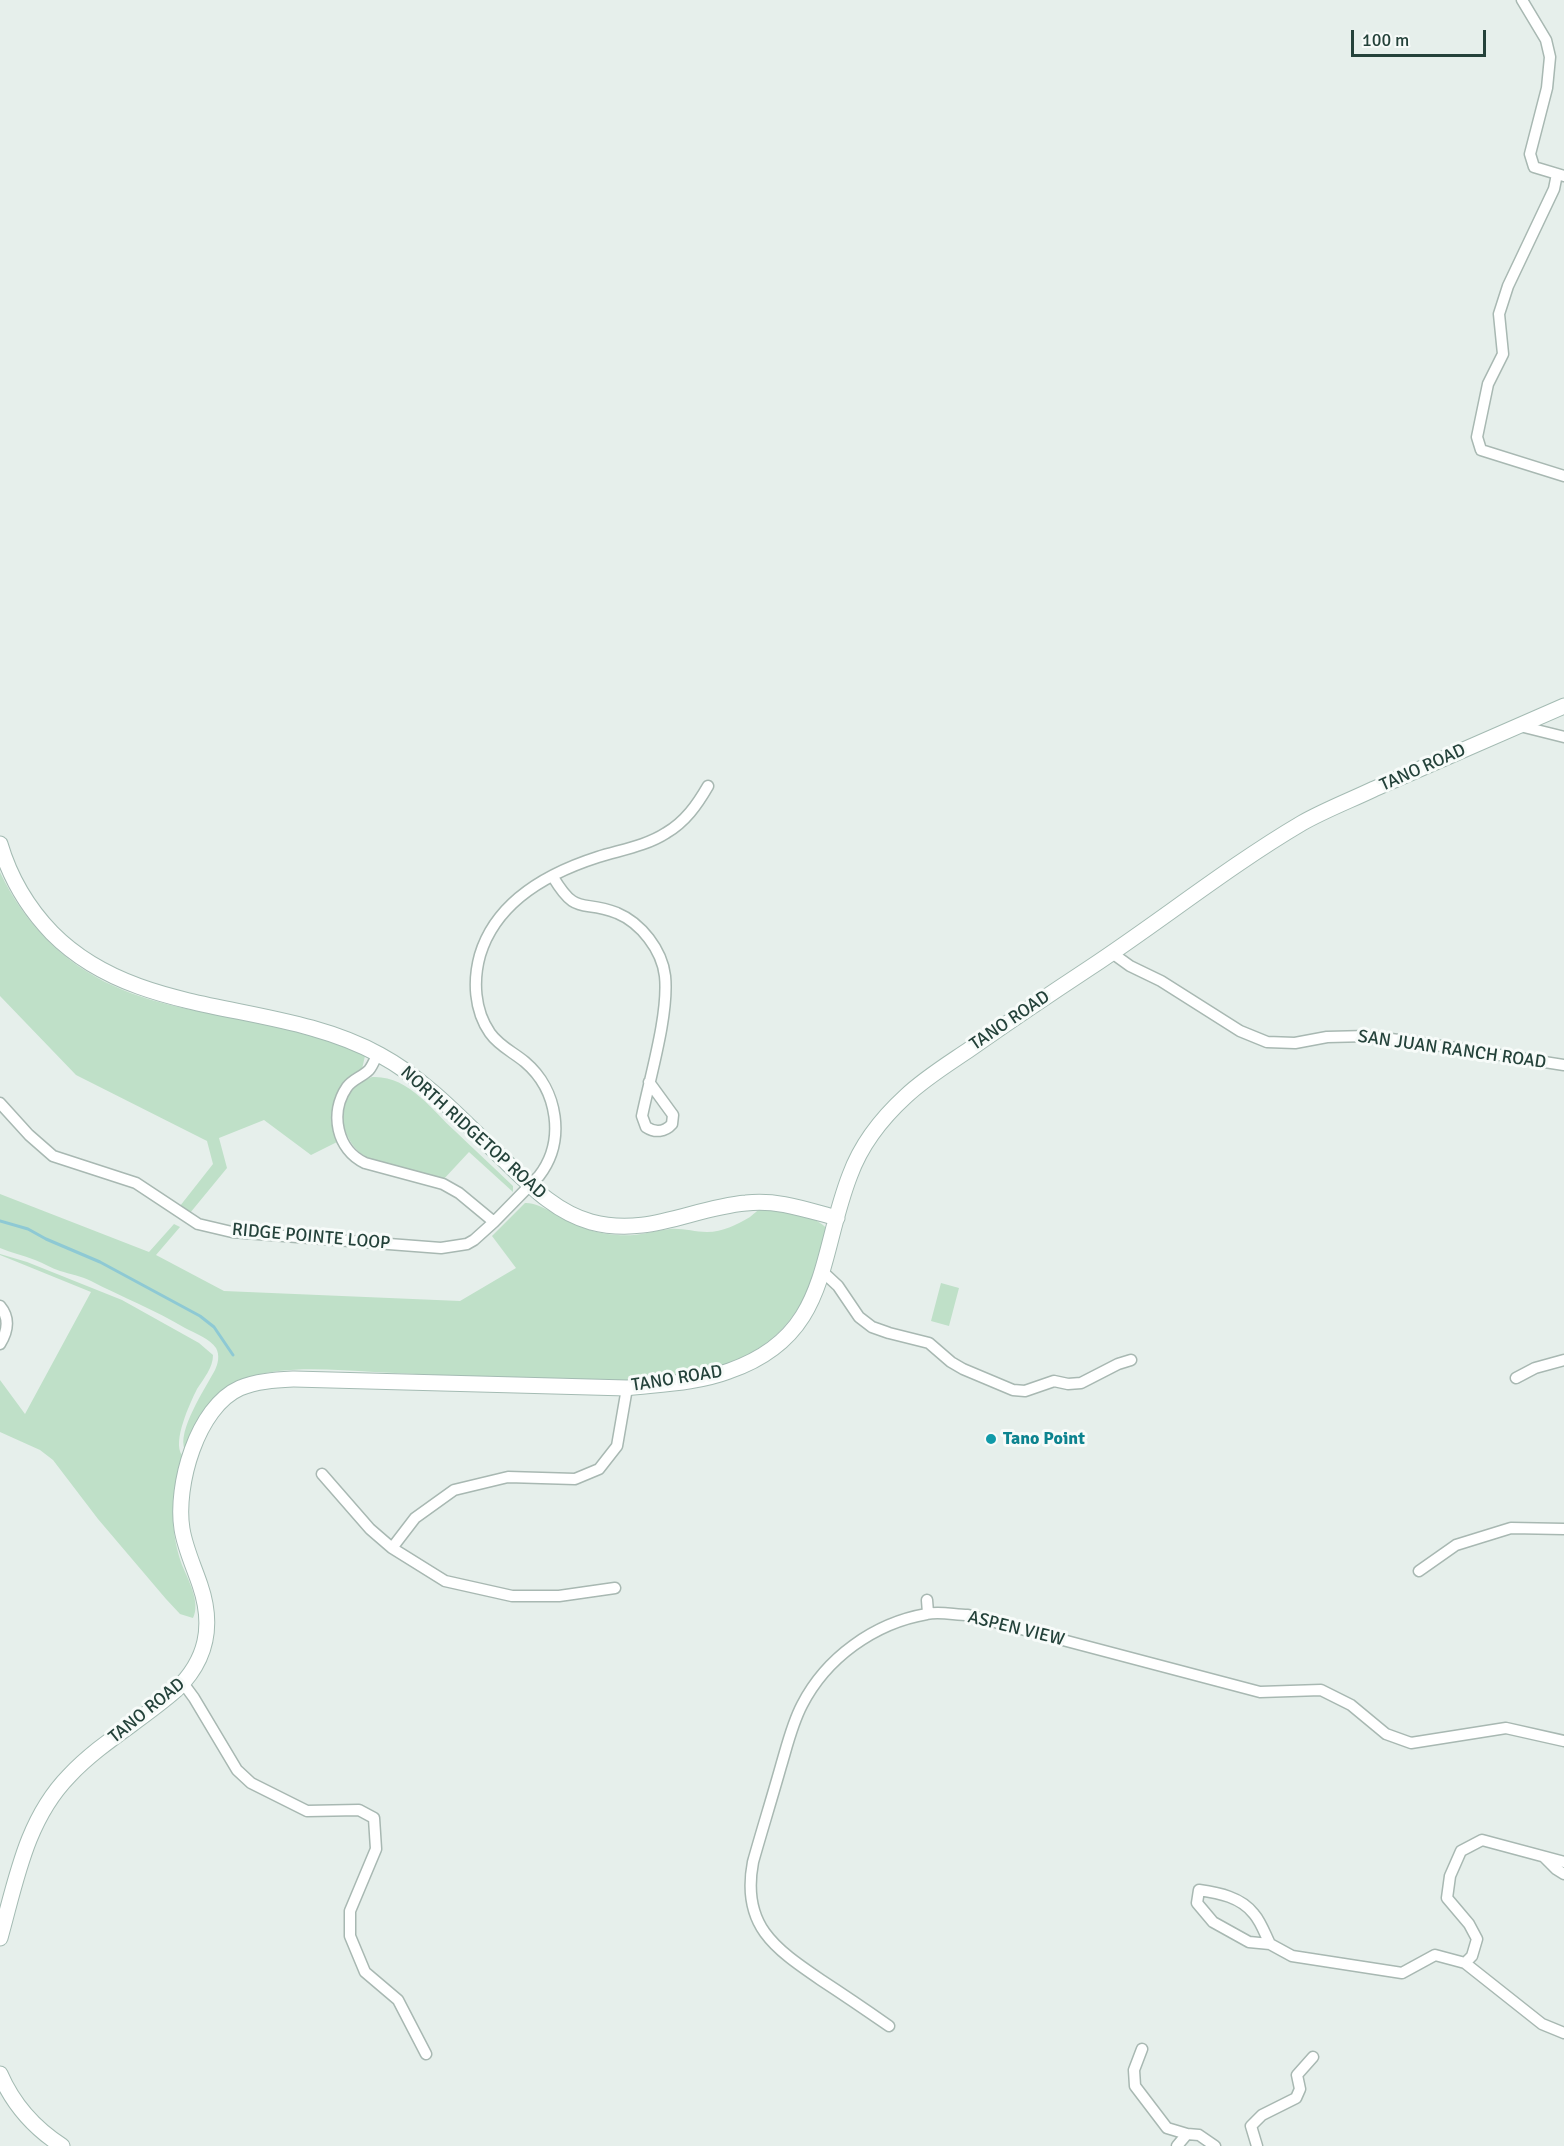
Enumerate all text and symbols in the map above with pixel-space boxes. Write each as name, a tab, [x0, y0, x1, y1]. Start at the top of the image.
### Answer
scale bar	[1354, 18, 1489, 56]
text: 100 m	[1362, 29, 1409, 51]
street label: TANO ROAD	[1377, 740, 1469, 796]
street label: TANO ROAD	[966, 986, 1054, 1056]
street label: SAN JUAN RANCH ROAD	[1356, 1026, 1548, 1074]
street label: NORTH RIDGETOP ROAD	[396, 1062, 550, 1204]
street label: RIDGE POINTE LOOP	[231, 1219, 391, 1255]
street label: TANO ROAD	[630, 1361, 724, 1397]
place label: Tano Point	[1003, 1428, 1085, 1450]
marker: Tano Point	[984, 1432, 998, 1446]
street label: ASPEN VIEW	[965, 1607, 1067, 1651]
street label: TANO ROAD	[105, 1674, 189, 1748]

